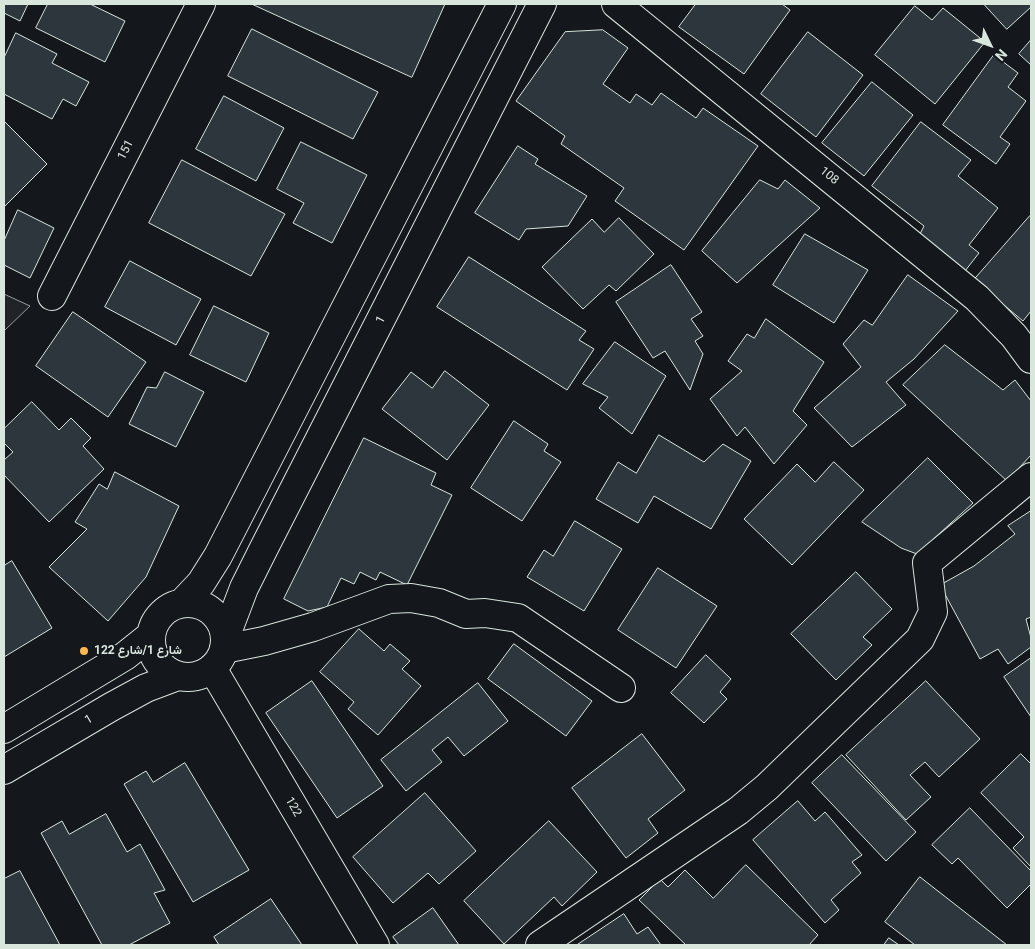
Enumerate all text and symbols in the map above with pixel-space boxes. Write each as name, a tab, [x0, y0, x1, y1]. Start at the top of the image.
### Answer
north arrow	[965, 20, 1015, 70]
text: N	[992, 46, 1010, 64]
street label: 151	[115, 138, 137, 162]
street label: 108	[817, 164, 841, 188]
street label: 1	[373, 314, 389, 326]
place label: شارع 1/شارع 122	[94, 644, 182, 658]
marker: شارع 1/شارع 122	[78, 645, 90, 657]
street label: 1	[82, 712, 96, 728]
street label: 122	[282, 795, 304, 819]

